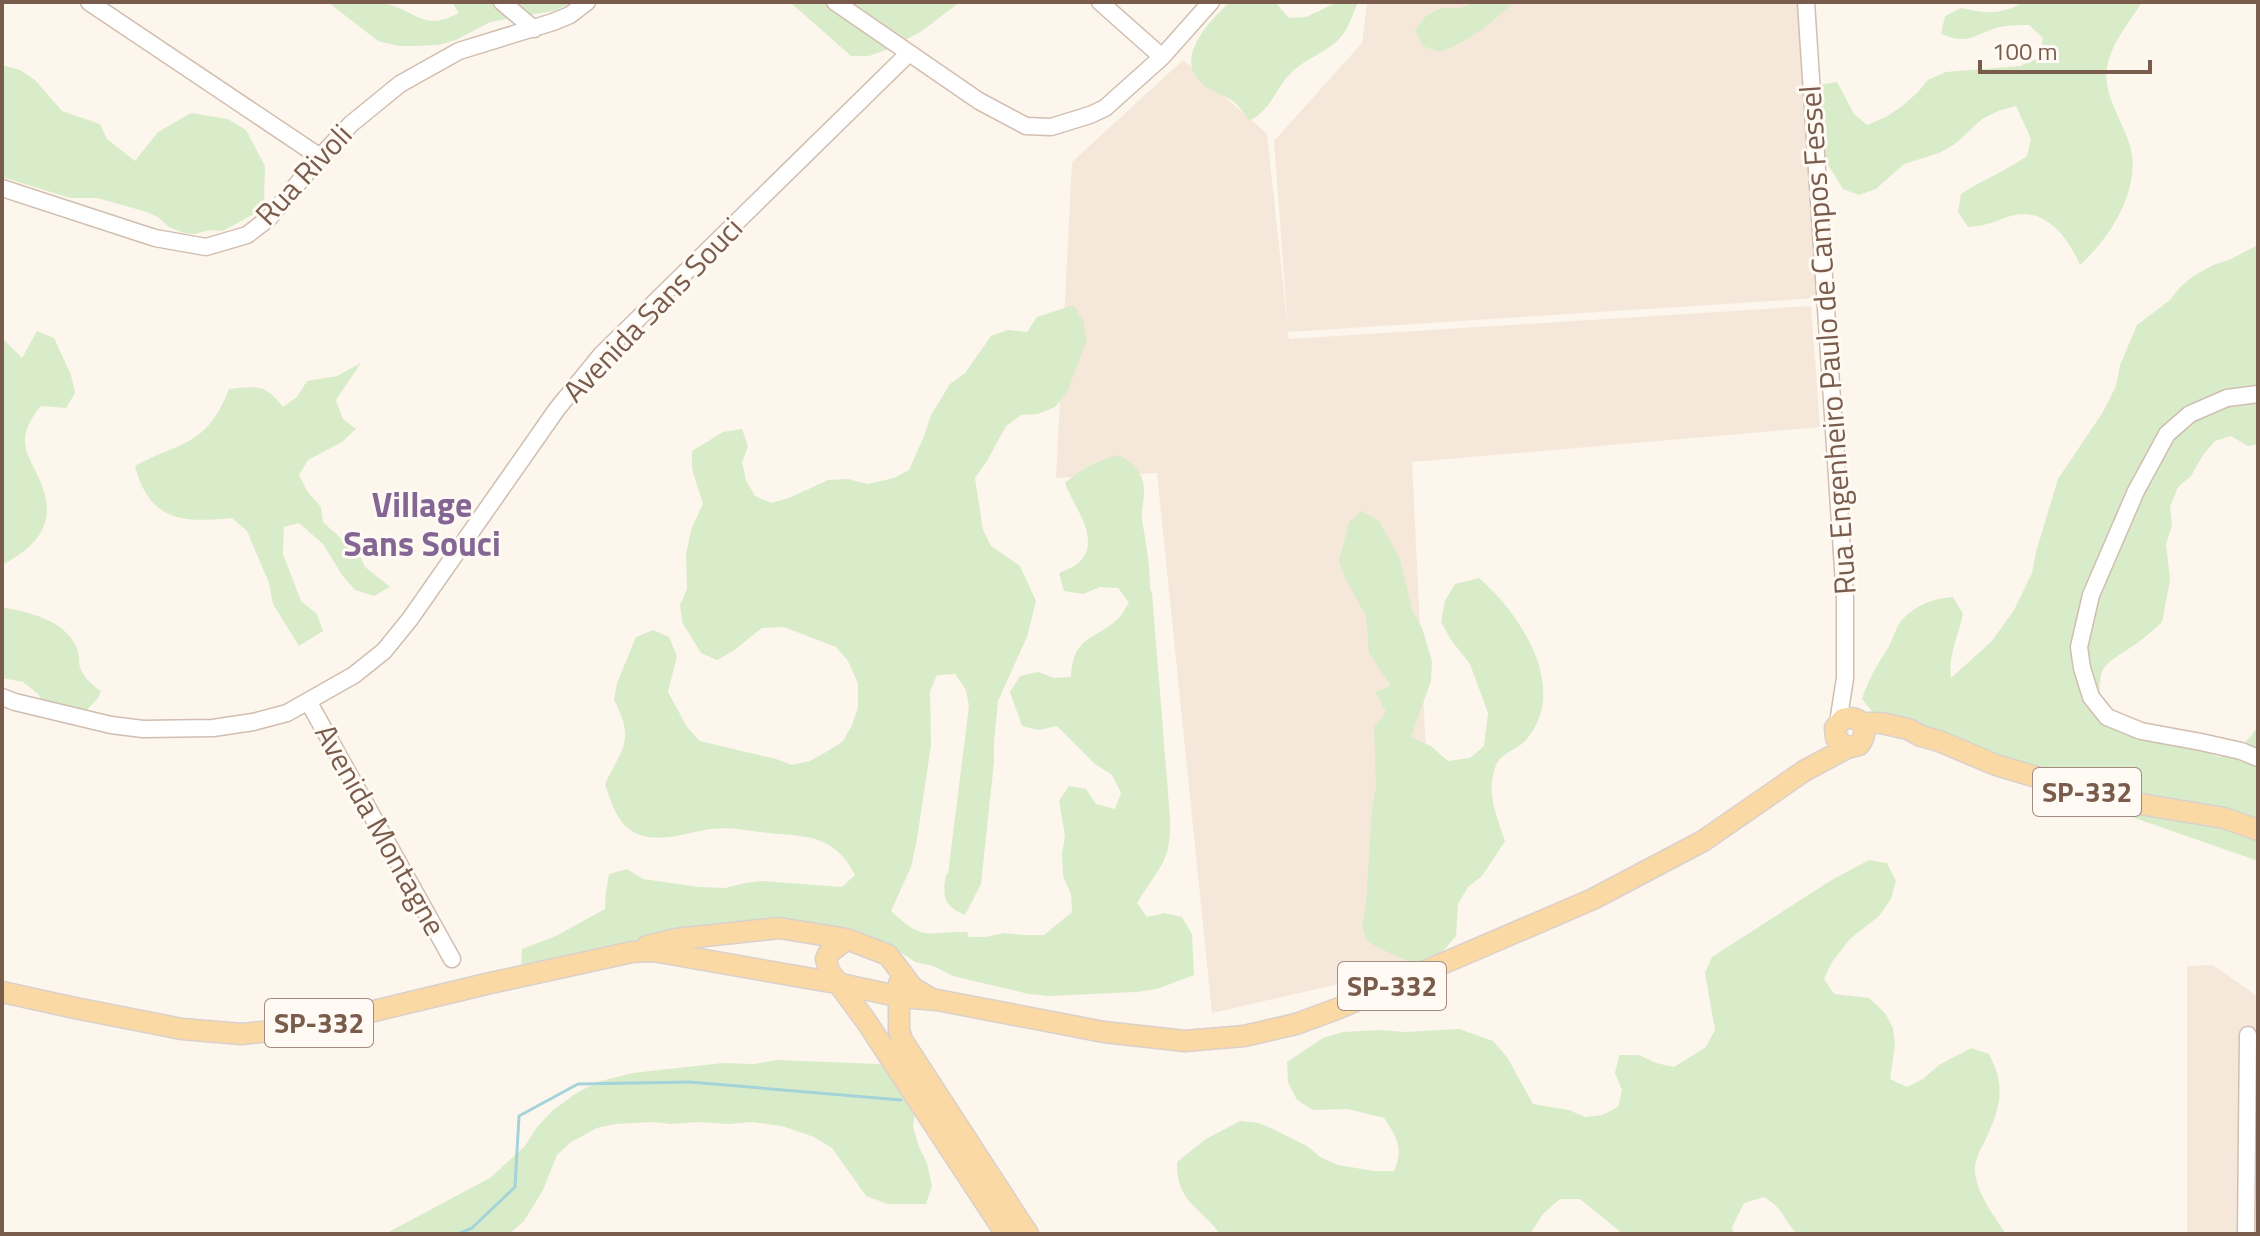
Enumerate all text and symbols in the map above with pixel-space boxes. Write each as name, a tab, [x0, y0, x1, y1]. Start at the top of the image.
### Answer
scale bar	[1980, 24, 2150, 74]
text: 100 m	[1992, 33, 2058, 69]
street label: Rua Engenheiro Paulo de Campos Fessel	[1786, 84, 1868, 596]
street label: Rua Rivoli	[244, 113, 363, 236]
street label: Avenida Sans Souci	[552, 206, 753, 412]
district label: Village Sans Souci	[343, 478, 501, 569]
street label: Avenida Montagne	[304, 715, 458, 944]
road number: SP-332	[2033, 768, 2141, 816]
road number: SP-332	[1338, 962, 1446, 1010]
road number: SP-332	[265, 999, 373, 1047]

